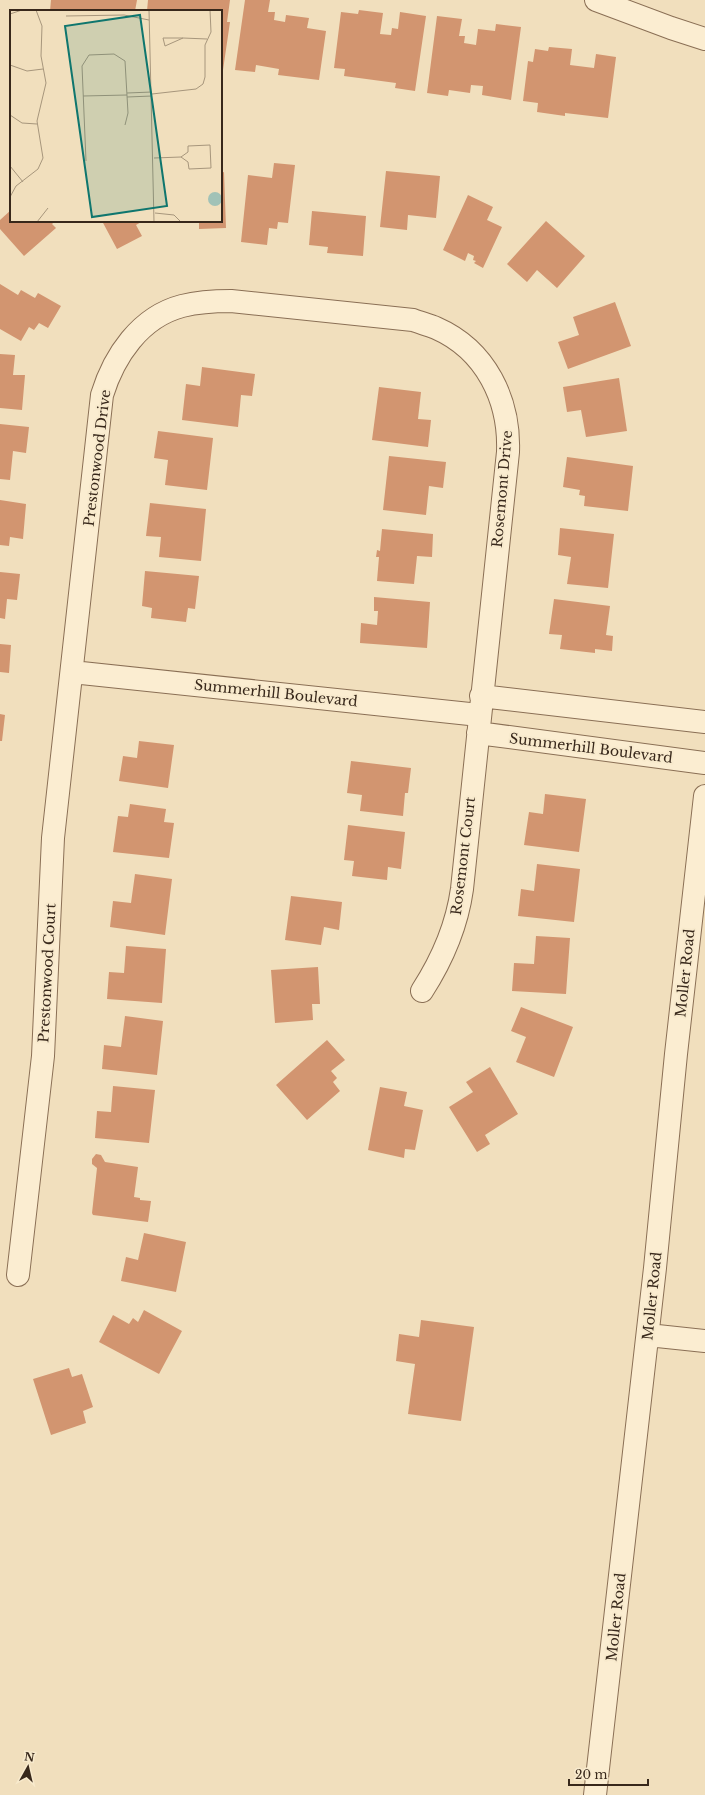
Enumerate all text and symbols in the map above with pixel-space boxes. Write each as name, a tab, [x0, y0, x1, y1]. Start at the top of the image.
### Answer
inset map	[10, 10, 222, 222]
street label: Prestonwood Drive	[80, 389, 114, 527]
street label: Rosemont Drive	[488, 430, 516, 548]
street label: Summerhill Boulevard	[193, 675, 359, 711]
street label: Summerhill Boulevard	[508, 729, 674, 767]
street label: Rosemont Court	[447, 795, 479, 916]
street label: Prestonwood Court	[34, 902, 60, 1043]
street label: Moller Road	[671, 927, 699, 1018]
street label: Moller Road	[638, 1250, 666, 1341]
street label: Moller Road	[602, 1571, 630, 1662]
north arrow	[8, 1747, 48, 1787]
text: N	[23, 1749, 36, 1765]
scale bar	[569, 1761, 648, 1787]
text: 20 m	[575, 1767, 607, 1782]

